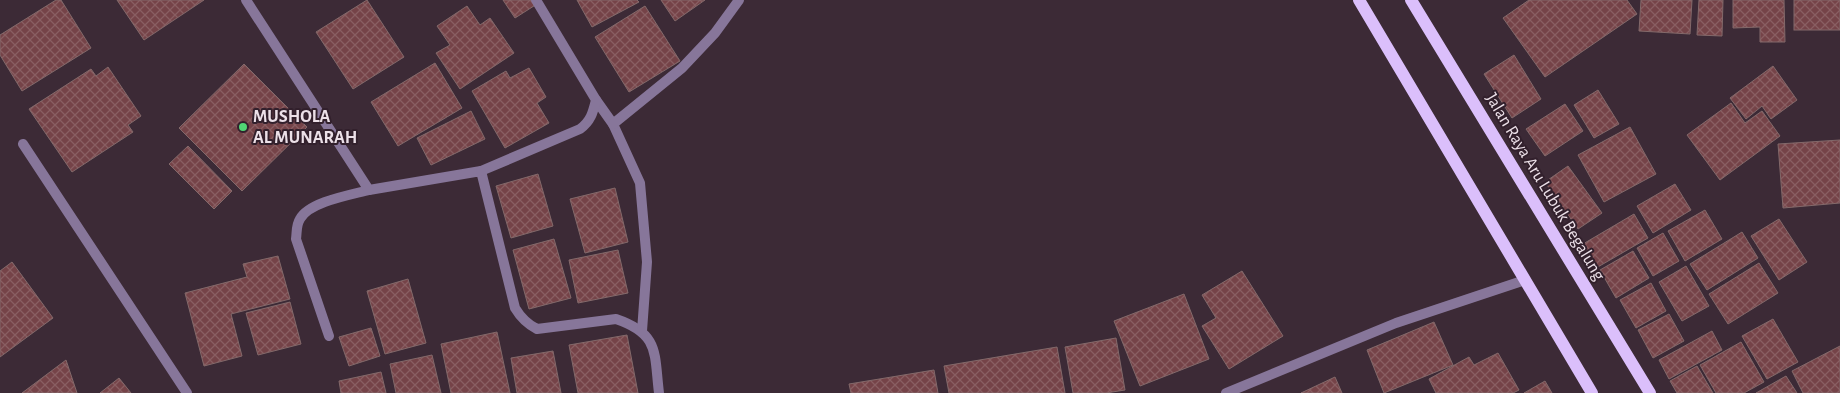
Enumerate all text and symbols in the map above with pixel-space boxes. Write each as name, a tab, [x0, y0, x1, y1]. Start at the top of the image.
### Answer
street label: Jalan Raya Aru Lubuk Begalung	[1482, 90, 1608, 284]
place label: MUSHOLA AL MUNARAH	[253, 108, 357, 147]
marker: MUSHOLA AL MUNARAH	[237, 121, 249, 133]

